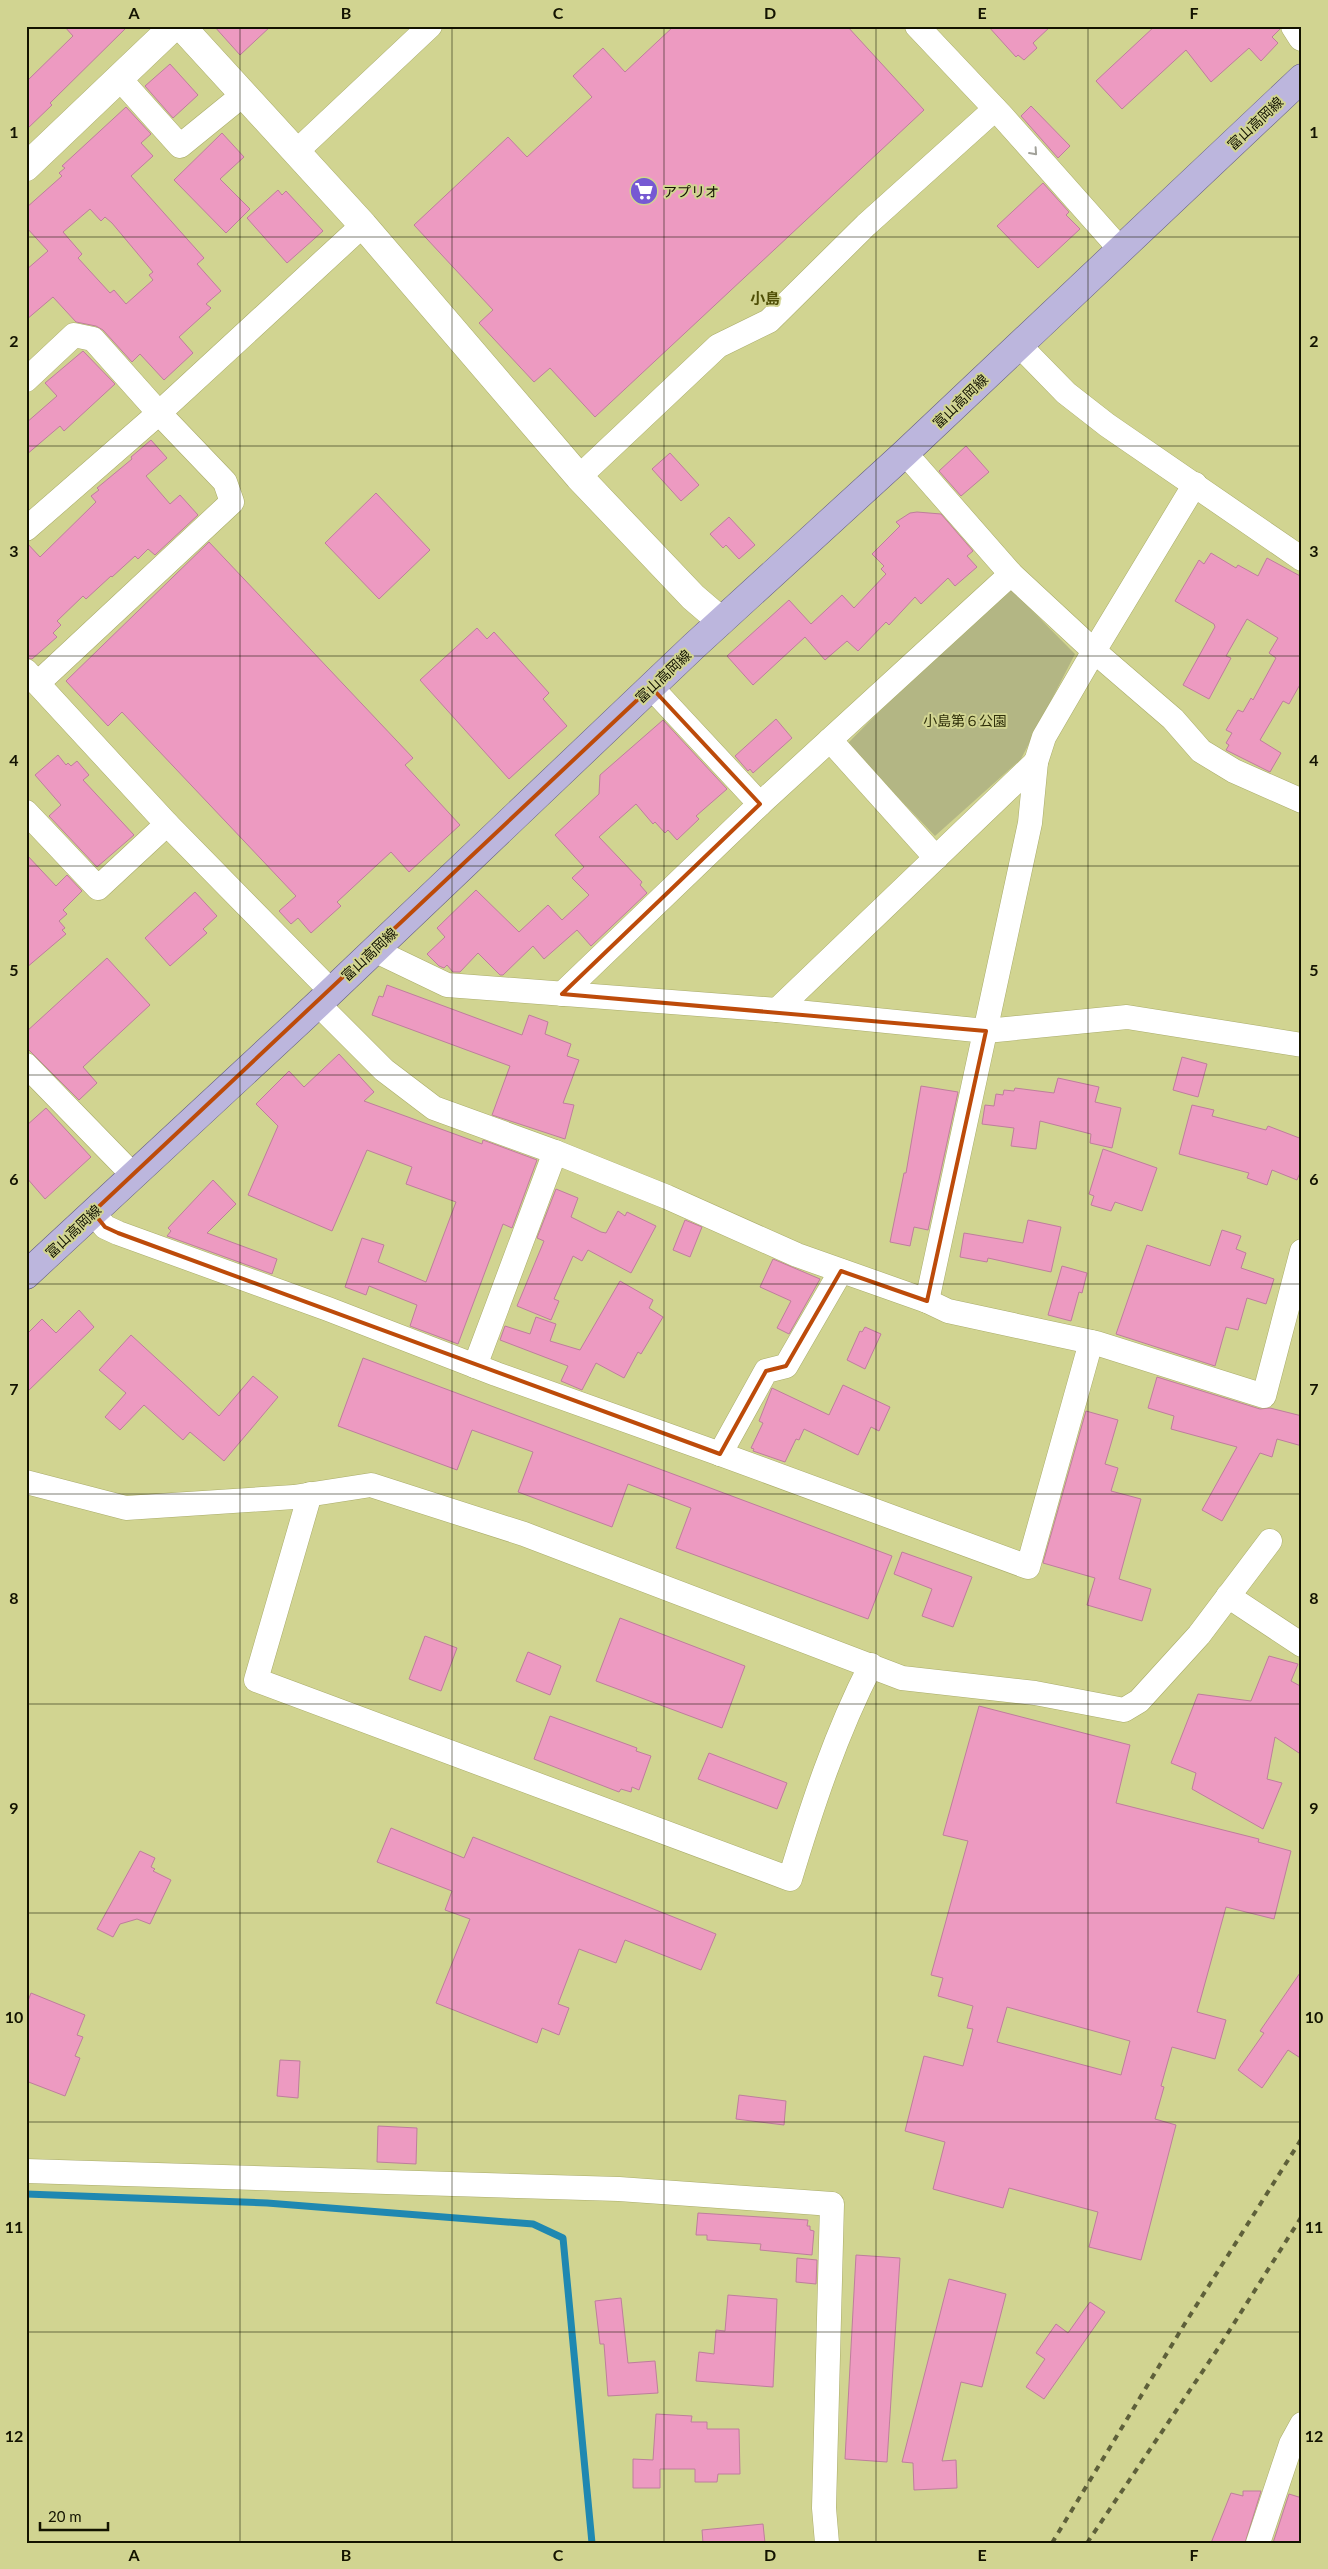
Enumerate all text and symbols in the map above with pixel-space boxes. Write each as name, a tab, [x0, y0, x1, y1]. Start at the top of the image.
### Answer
text: A	[127, 3, 140, 22]
text: B	[341, 3, 351, 22]
text: C	[553, 3, 564, 22]
text: D	[764, 3, 776, 22]
text: E	[977, 3, 987, 22]
text: F	[1189, 3, 1199, 22]
street label: 富山高岡線	[1224, 93, 1286, 153]
text: 1	[9, 122, 19, 141]
text: 1	[1309, 122, 1319, 141]
one-way arrow	[1028, 146, 1037, 155]
supermarket icon: アプリオ	[629, 176, 659, 206]
place label: アプリオ	[663, 183, 719, 200]
district label: 小島	[750, 289, 780, 307]
text: 2	[9, 331, 19, 350]
text: 2	[1309, 331, 1319, 350]
street label: 富山高岡線	[929, 371, 991, 431]
text: 3	[9, 541, 19, 560]
text: 3	[1309, 541, 1319, 560]
street label: 富山高岡線	[632, 646, 694, 706]
park label: 小島第６公園	[923, 712, 1007, 729]
text: 4	[9, 750, 19, 769]
text: 4	[1309, 750, 1319, 769]
street label: 富山高岡線	[338, 924, 400, 984]
text: 5	[9, 960, 19, 979]
text: 5	[1309, 960, 1319, 979]
text: 6	[9, 1169, 19, 1188]
text: 6	[1309, 1169, 1319, 1188]
street label: 富山高岡線	[42, 1201, 104, 1261]
text: 7	[9, 1379, 19, 1398]
text: 7	[1309, 1379, 1319, 1398]
text: 8	[9, 1588, 19, 1607]
text: 8	[1309, 1588, 1319, 1607]
text: 9	[9, 1798, 19, 1817]
text: 9	[1309, 1798, 1319, 1817]
text: 10	[5, 2007, 23, 2026]
text: 10	[1305, 2007, 1323, 2026]
text: 11	[5, 2217, 23, 2236]
text: 11	[1305, 2217, 1323, 2236]
text: 12	[5, 2426, 23, 2445]
text: 12	[1305, 2426, 1323, 2445]
scale bar	[40, 2499, 108, 2531]
text: 20 m	[48, 2507, 82, 2525]
text: A	[127, 2545, 140, 2564]
text: B	[341, 2545, 351, 2564]
text: C	[553, 2545, 564, 2564]
text: D	[764, 2545, 776, 2564]
text: E	[977, 2545, 987, 2564]
text: F	[1189, 2545, 1199, 2564]

